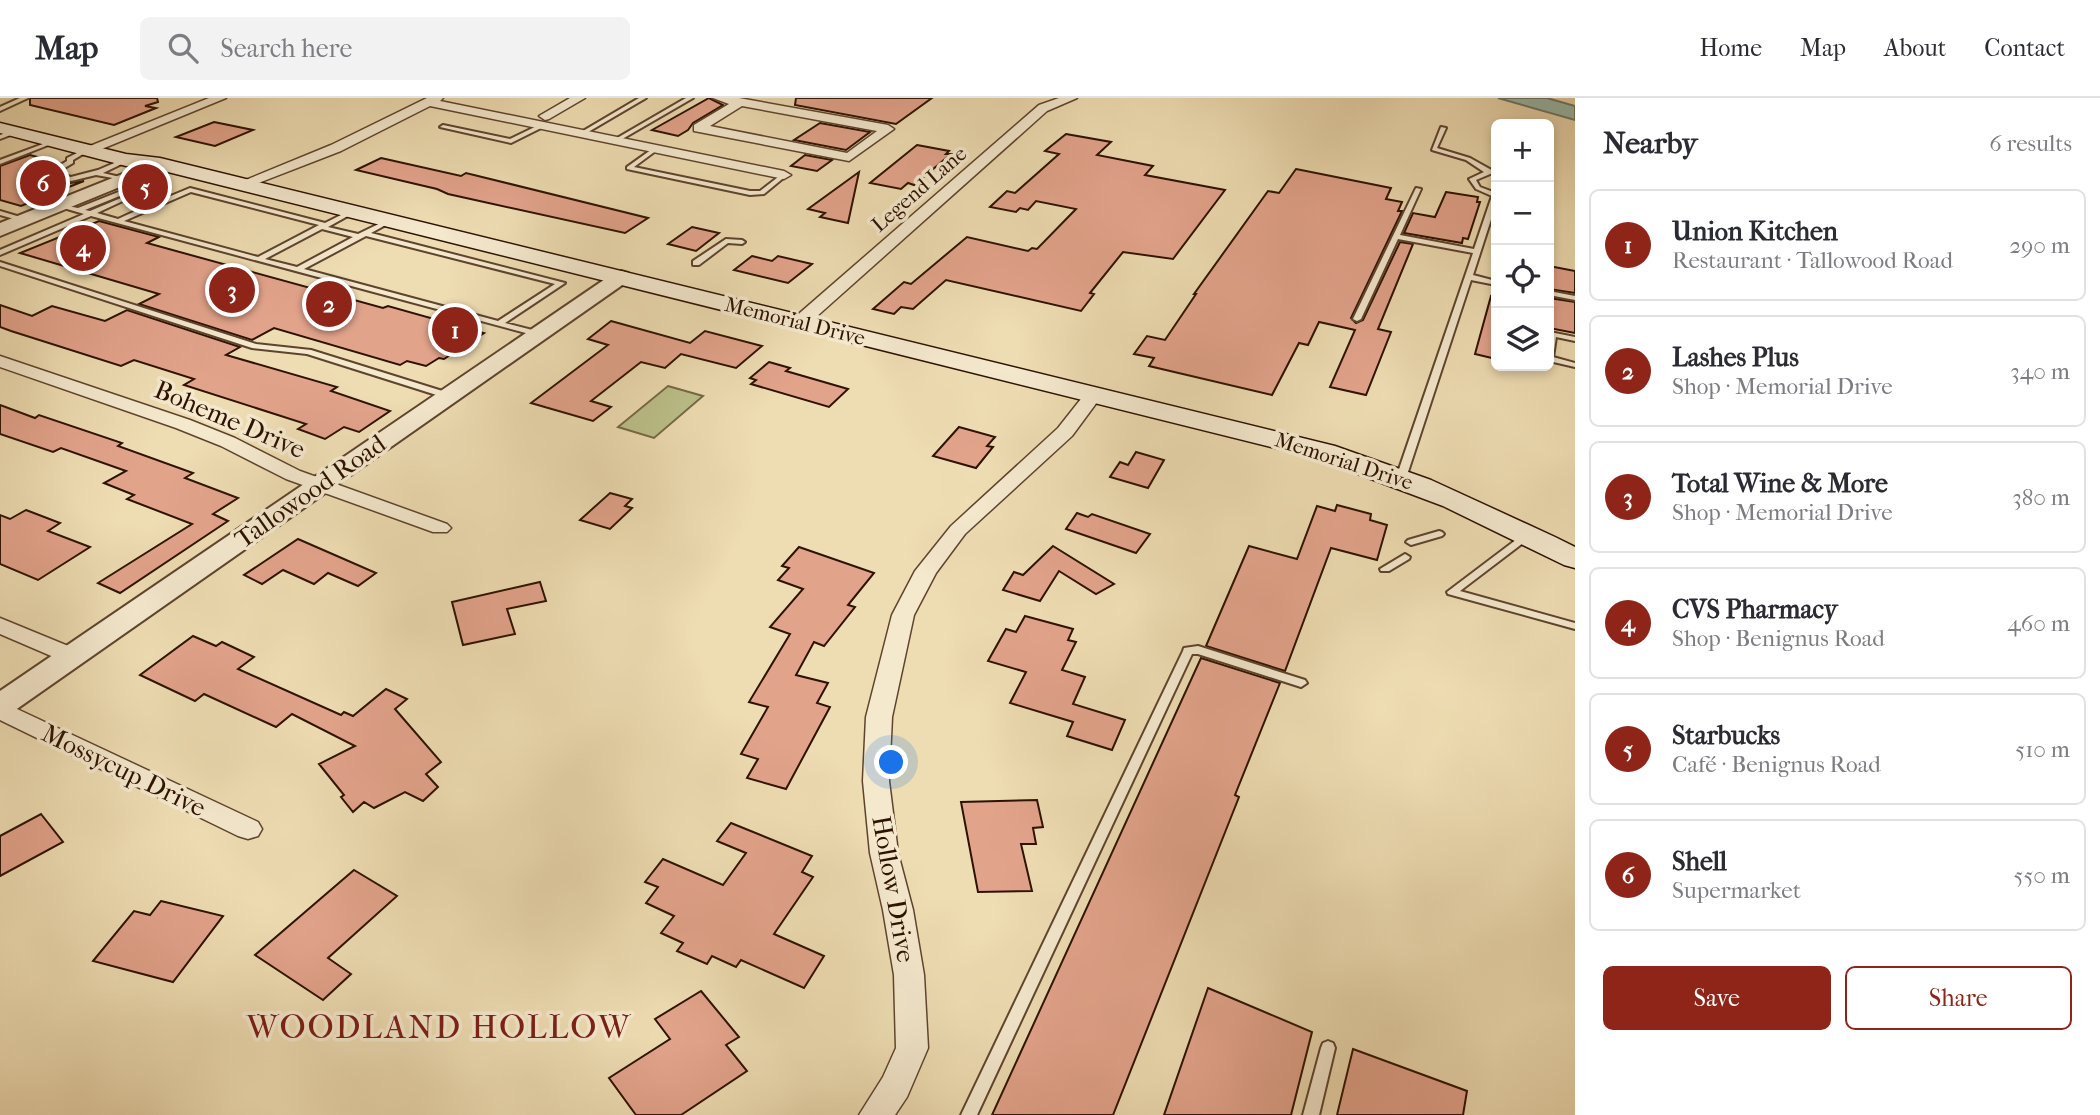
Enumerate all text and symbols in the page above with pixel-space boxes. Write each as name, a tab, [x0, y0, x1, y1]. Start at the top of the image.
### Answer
search box	[140, 17, 630, 80]
text: Map	[35, 29, 98, 68]
icon: search	[164, 29, 202, 67]
text: Search here	[220, 33, 352, 64]
text: Home	[1700, 34, 1762, 62]
text: Map	[1800, 34, 1846, 62]
text: About	[1884, 34, 1946, 62]
text: Contact	[1984, 34, 2065, 62]
map controls	[1491, 119, 1554, 371]
button: +	[1491, 119, 1554, 182]
text: Nearby	[1603, 126, 1698, 161]
text: 6 results	[1989, 130, 2072, 157]
street label: Legend Lane	[867, 141, 971, 237]
pin: 6	[20, 157, 66, 209]
pin: 5	[122, 161, 168, 213]
button: −	[1491, 182, 1554, 245]
text: Union Kitchen	[1672, 216, 1838, 247]
pin: 4	[60, 222, 106, 274]
text: 1	[1624, 232, 1632, 259]
text: 290 m	[2009, 232, 2070, 259]
button: locate	[1491, 245, 1554, 308]
text: Restaurant · Tallowood Road	[1672, 247, 1953, 274]
pin: 3	[209, 264, 255, 316]
pin: 2	[306, 278, 352, 330]
street label: Memorial Drive	[722, 292, 868, 350]
pin: 1	[432, 304, 478, 356]
button: layers	[1491, 308, 1554, 371]
text: Lashes Plus	[1672, 342, 1799, 373]
text: 2	[1622, 358, 1634, 385]
text: 340 m	[2010, 358, 2070, 385]
text: Shop · Memorial Drive	[1672, 373, 1893, 400]
street label: Boheme Drive	[150, 374, 310, 465]
street label: Tallowood Road	[229, 427, 392, 555]
street label: Memorial Drive	[1272, 427, 1416, 495]
text: Total Wine & More	[1672, 468, 1888, 499]
text: 3	[1623, 484, 1633, 511]
text: 380 m	[2012, 484, 2070, 511]
text: Shop · Memorial Drive	[1672, 499, 1893, 526]
text: CVS Pharmacy	[1672, 594, 1838, 625]
text: 4	[1621, 610, 1635, 637]
text: 460 m	[2007, 610, 2070, 637]
text: Shop · Benignus Road	[1672, 625, 1885, 652]
street label: Mossycup Drive	[37, 717, 211, 824]
text: Starbucks	[1672, 720, 1780, 751]
text: 5	[1623, 736, 1633, 763]
text: 510 m	[2015, 736, 2070, 763]
your location	[874, 745, 908, 779]
text: Café · Benignus Road	[1672, 751, 1881, 778]
street label: Hollow Drive	[865, 813, 922, 965]
text: Shell	[1672, 846, 1727, 877]
text: 6	[1622, 862, 1634, 889]
text: 550 m	[2014, 862, 2070, 889]
text: Supermarket	[1672, 877, 1801, 904]
button: Save	[1603, 966, 1831, 1030]
button: Share	[1845, 966, 2072, 1030]
district label: WOODLAND HOLLOW	[245, 1008, 632, 1047]

